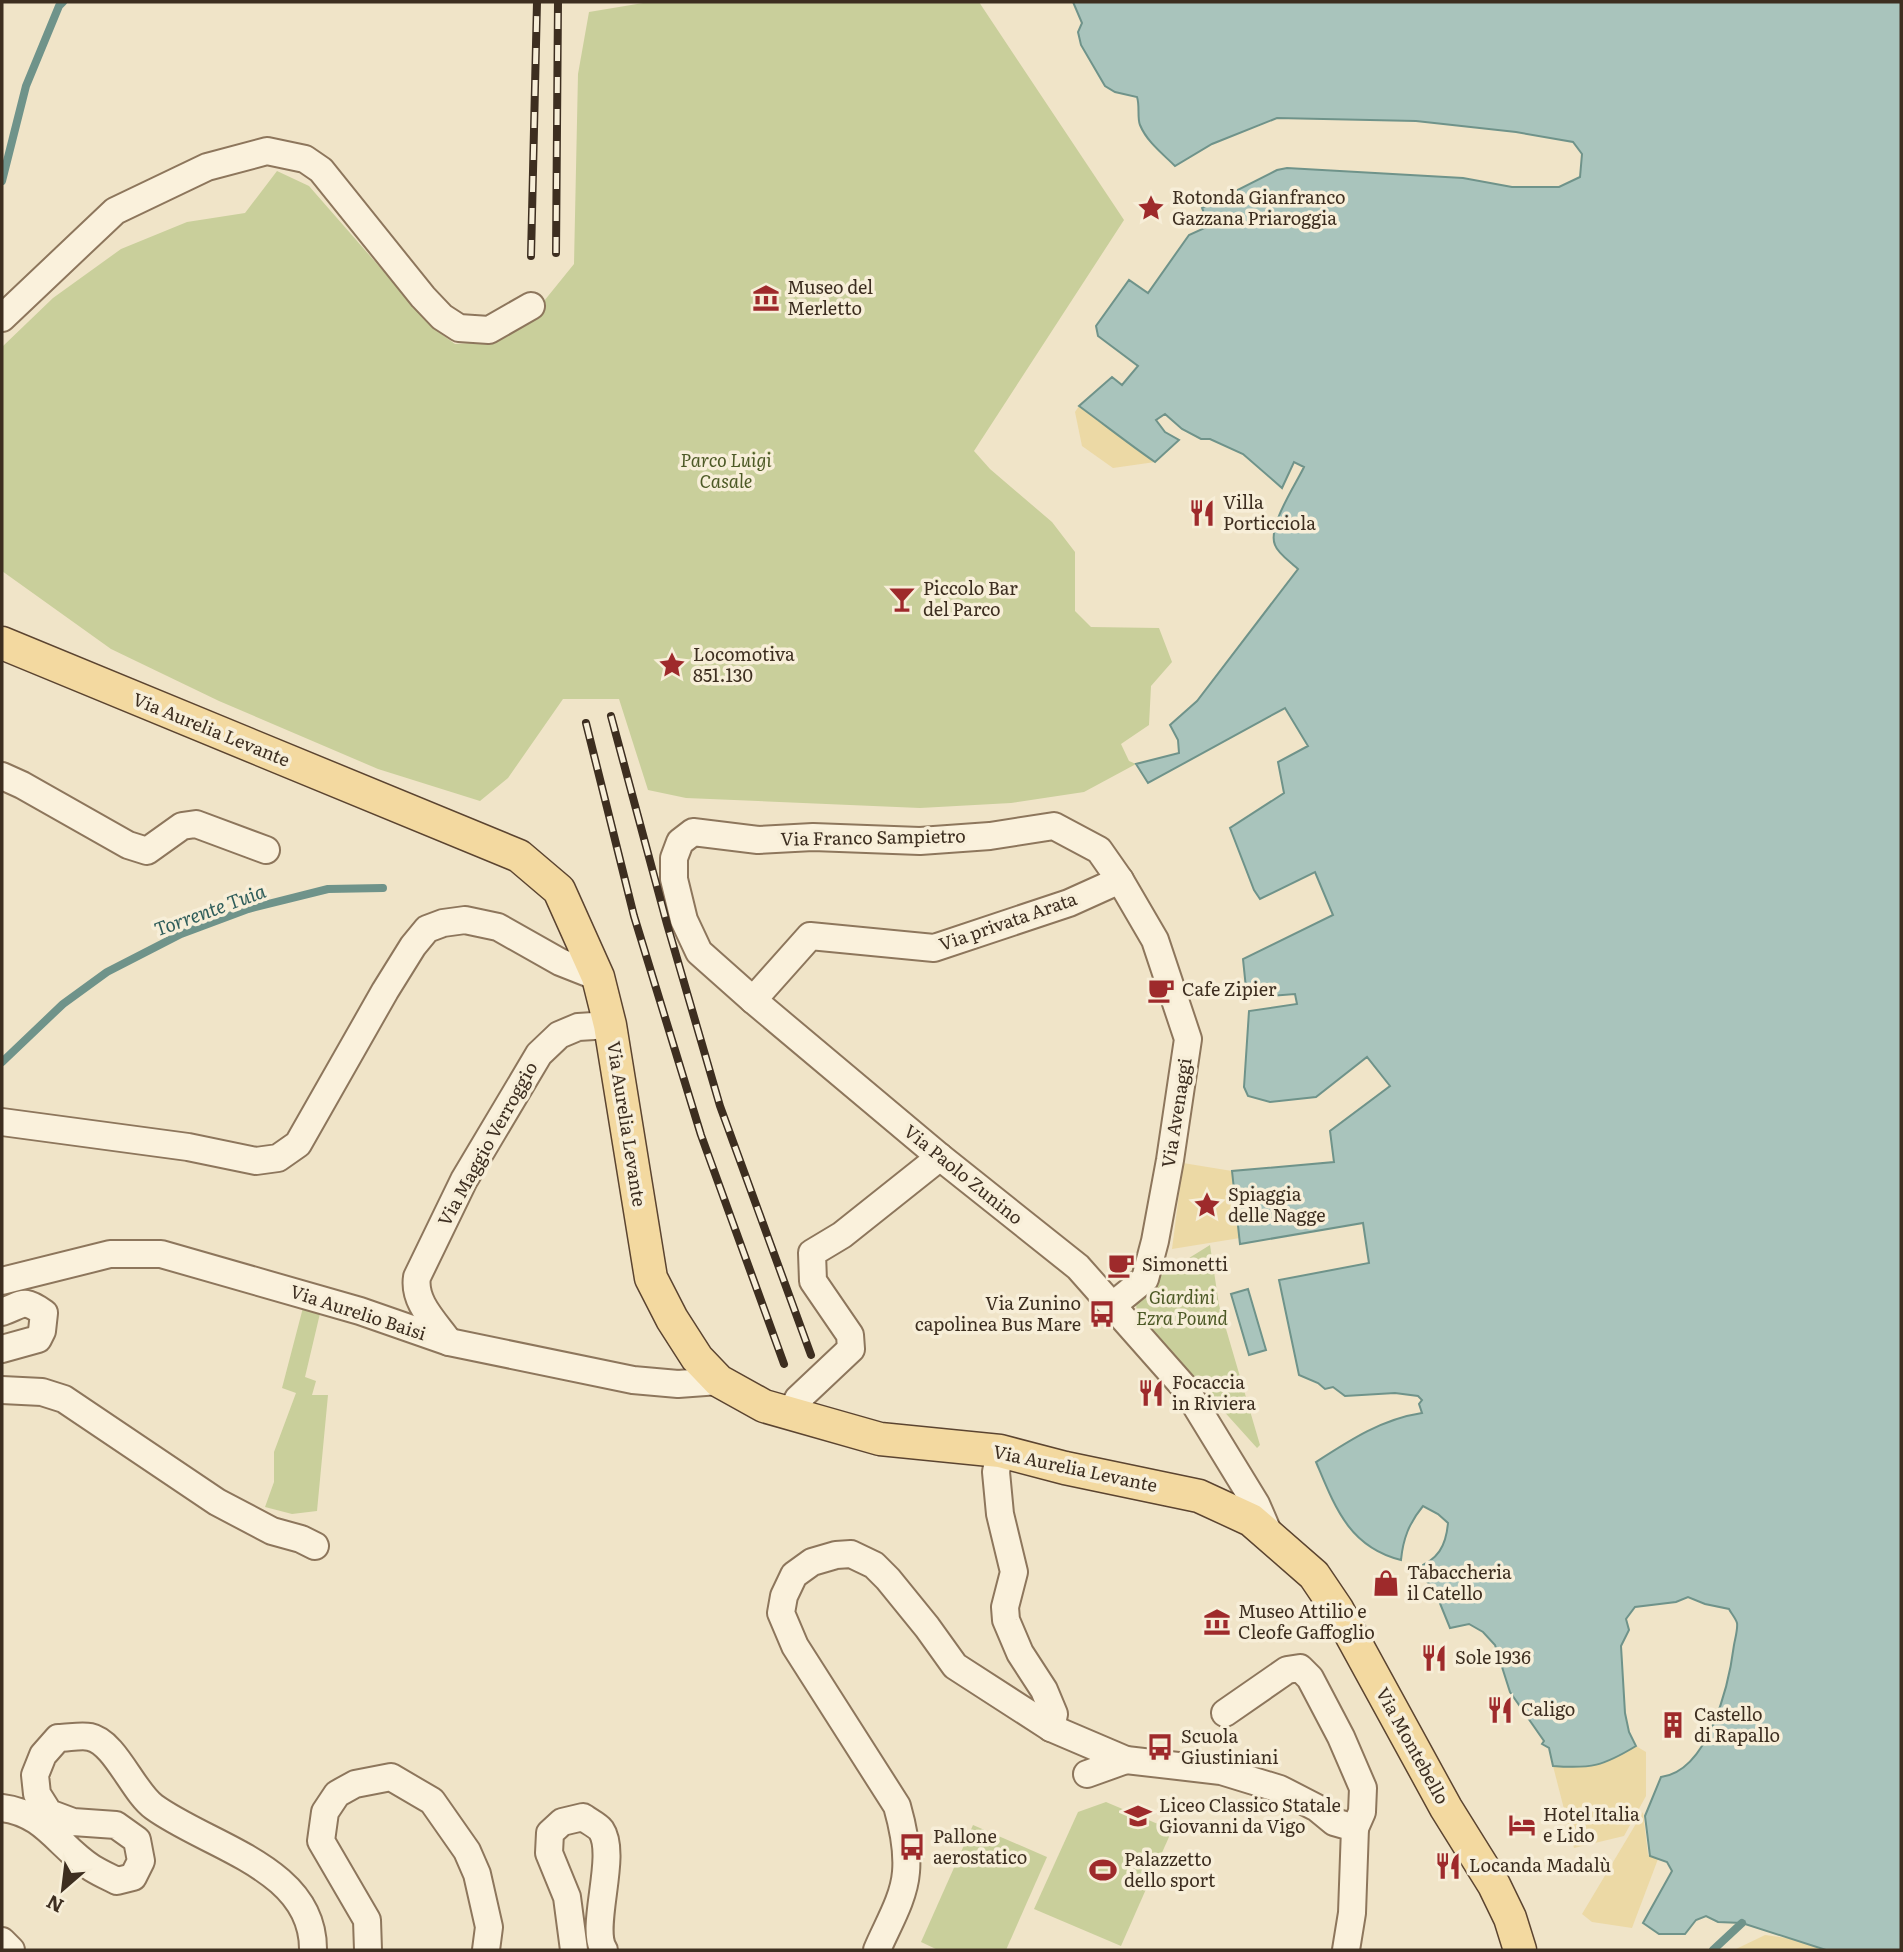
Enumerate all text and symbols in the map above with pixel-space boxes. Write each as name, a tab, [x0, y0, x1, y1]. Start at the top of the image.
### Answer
place label: Rotonda Gianfranco Gazzana Priaroggia	[1172, 183, 1346, 231]
place icon: Rotonda Gianfranco Gazzana Priaroggia	[1136, 193, 1166, 223]
place label: Museo del Merletto	[787, 273, 873, 321]
museum icon: Museo del Merletto	[751, 283, 781, 313]
park label: Parco Luigi Casale	[680, 446, 772, 494]
place label: Villa Porticciola	[1223, 488, 1316, 536]
restaurant icon: Villa Porticciola	[1187, 498, 1217, 528]
place label: Piccolo Bar del Parco	[923, 574, 1018, 622]
bar icon: Piccolo Bar del Parco	[887, 584, 917, 614]
place label: Locomotiva 851.130	[693, 640, 795, 688]
place icon: Locomotiva 851.130	[657, 650, 687, 680]
street label: Via Aurelia Levante	[129, 685, 294, 772]
street label: Via Franco Sampietro	[780, 821, 966, 852]
water label: Torrente Tuia	[150, 876, 269, 942]
street label: Via privata Arata	[935, 884, 1080, 957]
cafe icon: Cafe Zipier	[1146, 975, 1176, 1005]
place label: Cafe Zipier	[1182, 975, 1277, 1002]
street label: Via Aurelia Levante	[601, 1039, 654, 1209]
street label: Via Maggio Verroggio	[430, 1056, 543, 1231]
street label: Via Avenaggi	[1154, 1056, 1198, 1170]
street label: Via Paolo Zunino	[899, 1117, 1029, 1230]
place label: Spiaggia delle Nagge	[1228, 1180, 1326, 1228]
place icon: Spiaggia delle Nagge	[1192, 1190, 1222, 1220]
cafe icon: Simonetti	[1106, 1250, 1136, 1280]
place label: Simonetti	[1142, 1250, 1228, 1277]
street label: Via Aurelio Baisi	[287, 1277, 430, 1346]
park label: Giardini Ezra Pound	[1136, 1283, 1229, 1331]
place label: Via Zunino capolinea Bus Mare	[915, 1289, 1081, 1337]
bus stop icon: Via Zunino capolinea Bus Mare	[1087, 1299, 1117, 1329]
place label: Focaccia in Riviera	[1172, 1368, 1256, 1416]
restaurant icon: Focaccia in Riviera	[1136, 1378, 1166, 1408]
street label: Via Aurelia Levante	[991, 1437, 1160, 1498]
place label: Tabaccheria il Catello	[1407, 1558, 1512, 1606]
shop icon: Tabaccheria il Catello	[1371, 1568, 1401, 1598]
place label: Museo Attilio e Cleofe Gaffoglio	[1238, 1597, 1375, 1645]
museum icon: Museo Attilio e Cleofe Gaffoglio	[1202, 1607, 1232, 1637]
restaurant icon: Sole 1936	[1419, 1643, 1449, 1673]
place label: Sole 1936	[1455, 1643, 1531, 1670]
street label: Via Montebello	[1370, 1682, 1457, 1809]
restaurant icon: Caligo	[1485, 1695, 1515, 1725]
place label: Caligo	[1521, 1695, 1575, 1722]
place label: Castello di Rapallo	[1694, 1700, 1780, 1748]
building icon: Castello di Rapallo	[1658, 1710, 1688, 1740]
place label: Scuola Giustiniani	[1181, 1722, 1279, 1770]
bus stop icon: Scuola Giustiniani	[1145, 1732, 1175, 1762]
place label: Liceo Classico Statale Giovanni da Vigo	[1159, 1791, 1341, 1839]
place label: Hotel Italia e Lido	[1543, 1800, 1640, 1848]
school or university icon: Liceo Classico Statale Giovanni da Vigo	[1123, 1801, 1153, 1831]
hotel icon: Hotel Italia e Lido	[1507, 1810, 1537, 1840]
place label: Pallone aerostatico	[933, 1822, 1027, 1870]
bus stop icon: Pallone aerostatico	[897, 1832, 927, 1862]
place label: Palazzetto dello sport	[1124, 1845, 1216, 1893]
restaurant icon: Locanda Madalù	[1433, 1851, 1463, 1881]
place label: Locanda Madalù	[1469, 1851, 1611, 1878]
north arrow	[28, 1854, 98, 1924]
sports icon: Palazzetto dello sport	[1088, 1855, 1118, 1885]
text: N	[41, 1889, 68, 1921]

